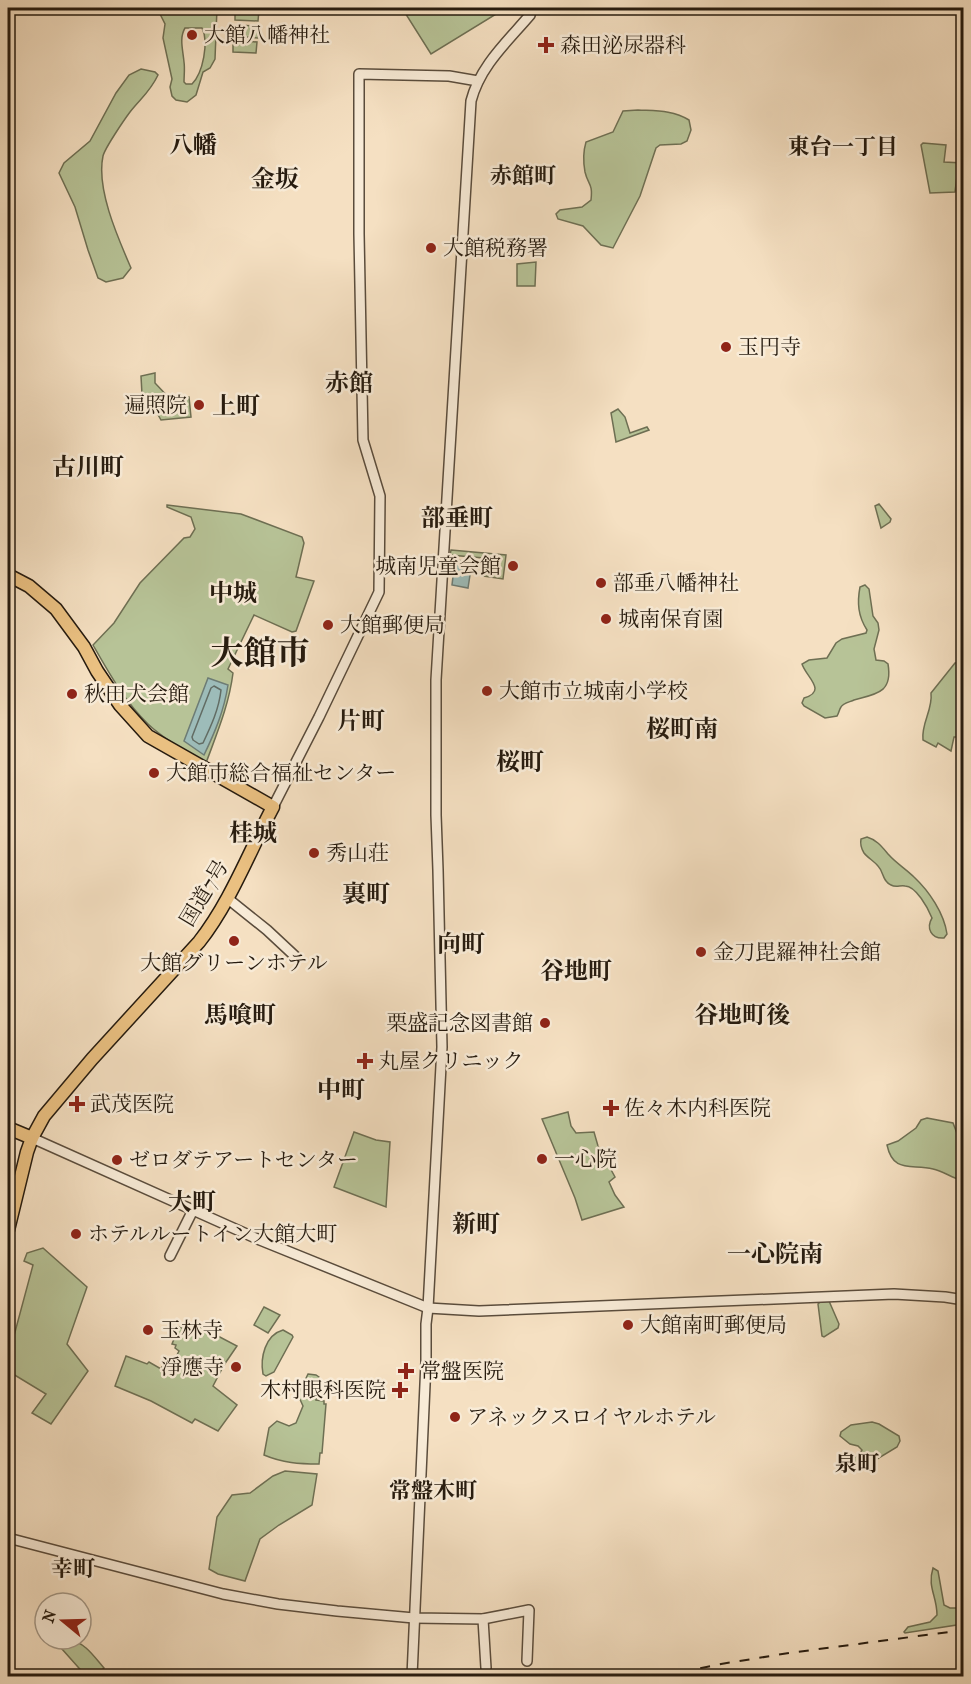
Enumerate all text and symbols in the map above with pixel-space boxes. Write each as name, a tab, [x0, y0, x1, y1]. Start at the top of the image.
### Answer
place label: 大館八幡神社	[204, 23, 330, 47]
marker: 大館八幡神社	[185, 28, 199, 42]
place label: 森田泌尿器科	[560, 33, 686, 57]
marker: 森田泌尿器科	[537, 36, 555, 54]
district label: 八幡	[169, 131, 217, 159]
district label: 東台一丁目	[788, 134, 898, 160]
district label: 赤館町	[490, 163, 556, 189]
district label: 金坂	[251, 165, 299, 193]
place label: 大館税務署	[443, 236, 548, 260]
marker: 大館税務署	[424, 241, 438, 255]
place label: 玉円寺	[738, 335, 801, 359]
marker: 玉円寺	[719, 340, 733, 354]
district label: 赤館	[325, 369, 373, 397]
district label: 上町	[212, 392, 260, 420]
place label: 遍照院	[124, 393, 187, 417]
marker: 遍照院	[192, 398, 206, 412]
district label: 古川町	[52, 453, 124, 481]
district label: 部垂町	[421, 504, 493, 532]
place label: 城南児童会館	[375, 554, 501, 578]
marker: 城南児童会館	[506, 559, 520, 573]
place label: 部垂八幡神社	[613, 571, 739, 595]
marker: 部垂八幡神社	[594, 576, 608, 590]
district label: 中城	[209, 579, 257, 607]
place label: 城南保育園	[618, 607, 723, 631]
marker: 城南保育園	[599, 612, 613, 626]
place label: 大館郵便局	[340, 613, 445, 637]
marker: 大館郵便局	[321, 618, 335, 632]
district label: 大館市	[211, 634, 310, 673]
place label: 大館市立城南小学校	[499, 679, 688, 703]
place label: 秋田犬会館	[84, 682, 189, 706]
marker: 大館市立城南小学校	[480, 684, 494, 698]
marker: 秋田犬会館	[65, 687, 79, 701]
district label: 片町	[337, 707, 385, 735]
district label: 桜町南	[646, 715, 718, 743]
district label: 桜町	[496, 748, 544, 776]
place label: 大館市総合福祉センター	[166, 761, 396, 785]
marker: 大館市総合福祉センター	[147, 766, 161, 780]
district label: 桂城	[229, 819, 277, 847]
place label: 秀山荘	[326, 841, 389, 865]
marker: 秀山荘	[307, 846, 321, 860]
street label: 国道7号	[175, 855, 233, 931]
district label: 裏町	[342, 880, 390, 908]
district label: 向町	[437, 930, 485, 958]
marker: 大館グリーンホテル	[227, 934, 241, 948]
place label: 金刀毘羅神社会館	[713, 940, 881, 964]
marker: 金刀毘羅神社会館	[694, 945, 708, 959]
place label: 大館グリーンホテル	[140, 951, 328, 975]
district label: 谷地町	[540, 957, 612, 985]
district label: 馬喰町	[204, 1001, 276, 1029]
district label: 谷地町後	[694, 1001, 790, 1029]
place label: 栗盛記念図書館	[386, 1011, 533, 1035]
marker: 栗盛記念図書館	[538, 1016, 552, 1030]
place label: 丸屋クリニック	[378, 1049, 524, 1073]
marker: 丸屋クリニック	[356, 1052, 374, 1070]
district label: 中町	[317, 1076, 365, 1104]
place label: 武茂医院	[90, 1092, 174, 1116]
marker: 武茂医院	[68, 1095, 86, 1113]
place label: 佐々木内科医院	[624, 1096, 771, 1120]
marker: 佐々木内科医院	[602, 1099, 620, 1117]
place label: 一心院	[554, 1147, 617, 1171]
place label: ゼロダテアートセンター	[129, 1148, 358, 1172]
marker: 一心院	[535, 1152, 549, 1166]
marker: ゼロダテアートセンター	[110, 1153, 124, 1167]
district label: 大町	[168, 1188, 216, 1216]
district label: 新町	[452, 1210, 500, 1238]
place label: ホテルルートイン大館大町	[88, 1222, 337, 1246]
marker: ホテルルートイン大館大町	[69, 1227, 83, 1241]
district label: 一心院南	[727, 1240, 823, 1268]
place label: 大館南町郵便局	[640, 1313, 787, 1337]
place label: 玉林寺	[160, 1318, 223, 1342]
marker: 大館南町郵便局	[621, 1318, 635, 1332]
marker: 玉林寺	[141, 1323, 155, 1337]
place label: 淨應寺	[161, 1355, 224, 1379]
place label: 常盤医院	[420, 1359, 504, 1383]
marker: 淨應寺	[229, 1360, 243, 1374]
marker: 常盤医院	[397, 1362, 415, 1380]
place label: 木村眼科医院	[260, 1378, 386, 1402]
marker: 木村眼科医院	[391, 1381, 409, 1399]
place label: アネックスロイヤルホテル	[467, 1405, 716, 1429]
marker: アネックスロイヤルホテル	[448, 1410, 462, 1424]
district label: 泉町	[835, 1451, 879, 1477]
district label: 常盤木町	[389, 1478, 477, 1504]
district label: 幸町	[51, 1556, 95, 1582]
north arrow	[33, 1591, 93, 1651]
text: N	[38, 1607, 61, 1625]

